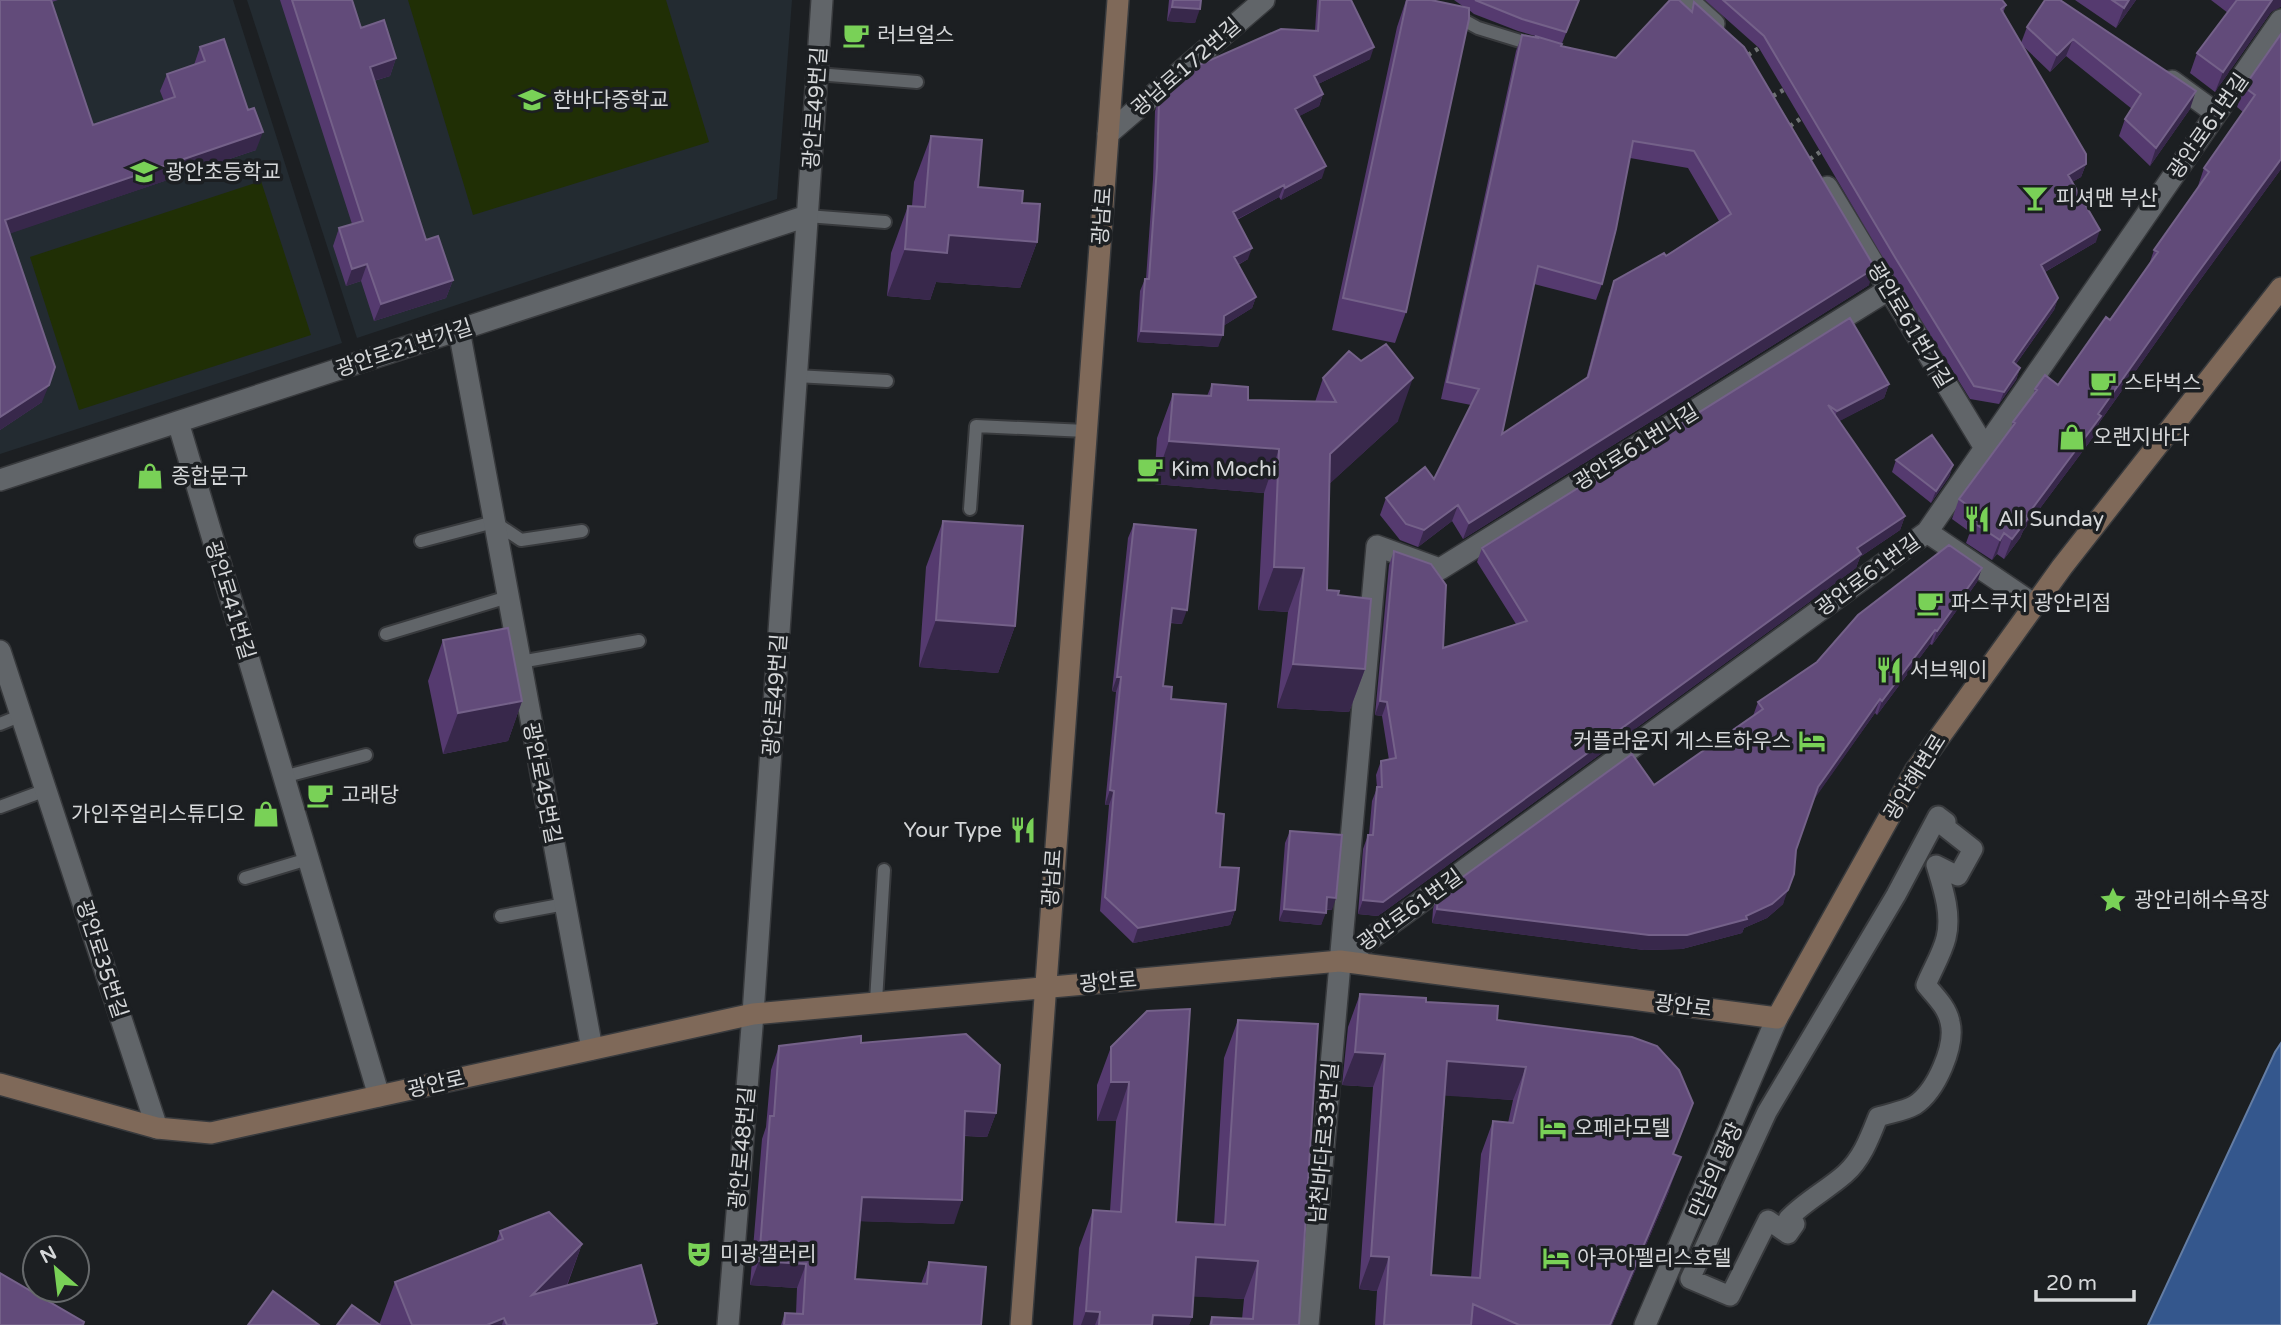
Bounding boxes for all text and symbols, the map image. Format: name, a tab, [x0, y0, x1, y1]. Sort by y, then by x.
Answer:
street label: 광남로172번길	[1127, 13, 1246, 121]
cafe icon: 러브얼스	[841, 20, 871, 50]
place label: 러브얼스	[877, 23, 954, 48]
street label: 광안로49번길	[799, 46, 832, 170]
street label: 광안로61번길	[2163, 69, 2254, 184]
school or university icon: 한바다중학교	[517, 85, 547, 115]
place label: 한바다중학교	[553, 88, 669, 113]
school or university icon: 광안초등학교	[129, 157, 159, 187]
place label: 광안초등학교	[165, 160, 281, 185]
bar icon: 피셔맨 부산	[2020, 183, 2050, 213]
street label: 광남로	[1088, 186, 1117, 246]
place label: 피셔맨 부산	[2056, 186, 2158, 211]
street label: 광안로61번가길	[1862, 258, 1957, 393]
street label: 광안로21번가길	[333, 315, 476, 382]
cafe icon: 스타벅스	[2088, 368, 2118, 398]
place label: 스타벅스	[2124, 371, 2201, 396]
street label: 광안로61번나길	[1569, 399, 1703, 496]
shop icon: 오랜지바다	[2057, 422, 2087, 452]
place label: 오랜지바다	[2093, 425, 2190, 450]
cafe icon: Kim Mochi	[1135, 454, 1165, 484]
place label: Kim Mochi	[1171, 457, 1277, 482]
shop icon: 종합문구	[135, 461, 165, 491]
place label: 종합문구	[171, 464, 248, 489]
restaurant icon: All Sunday	[1962, 504, 1992, 534]
place label: All Sunday	[1998, 507, 2104, 532]
street label: 광안로61번길	[1811, 529, 1925, 622]
street label: 광안로41번길	[200, 538, 259, 663]
cafe icon: 파스쿠치 광안리점	[1915, 588, 1945, 618]
place label: 파스쿠치 광안리점	[1951, 591, 2111, 616]
street label: 광안로49번길	[759, 633, 792, 757]
restaurant icon: 서브웨이	[1874, 655, 1904, 685]
place label: 서브웨이	[1910, 658, 1987, 683]
street label: 광안로45번길	[518, 720, 566, 846]
hotel icon: 커플라운지 게스트하우스	[1797, 726, 1827, 756]
place label: 커플라운지 게스트하우스	[1573, 729, 1791, 754]
street label: 광안해변로	[1879, 730, 1952, 825]
cafe icon: 고래당	[305, 780, 335, 810]
place label: 고래당	[341, 783, 399, 808]
shop icon: 가인주얼리스튜디오	[251, 799, 281, 829]
place label: 가인주얼리스튜디오	[71, 802, 245, 827]
restaurant icon: Your Type	[1008, 815, 1038, 845]
place label: Your Type	[903, 818, 1002, 843]
street label: 광남로	[1038, 848, 1067, 908]
street label: 광안로61번길	[1353, 864, 1467, 957]
place icon: 광안리해수욕장	[2098, 885, 2128, 915]
place label: 광안리해수욕장	[2134, 888, 2269, 913]
street label: 광안로35번길	[71, 897, 132, 1021]
street label: 광안로	[1078, 968, 1138, 997]
street label: 광안로	[1653, 991, 1713, 1022]
street label: 남천바다로33번길	[1305, 1061, 1344, 1225]
street label: 광안로	[405, 1066, 467, 1103]
street label: 광안로48번길	[725, 1086, 760, 1210]
hotel icon: 오페라모텔	[1538, 1113, 1568, 1143]
place label: 오페라모텔	[1574, 1116, 1671, 1141]
street label: 만남의 광장	[1684, 1118, 1749, 1222]
north arrow	[21, 1234, 91, 1304]
theatre icon: 미광갤러리	[684, 1239, 714, 1269]
text: N	[37, 1242, 60, 1268]
place label: 미광갤러리	[720, 1242, 817, 1267]
hotel icon: 아쿠아펠리스호텔	[1541, 1243, 1571, 1273]
place label: 아쿠아펠리스호텔	[1577, 1246, 1732, 1271]
scale bar	[2036, 1258, 2134, 1302]
text: 20 m	[2046, 1271, 2097, 1296]

